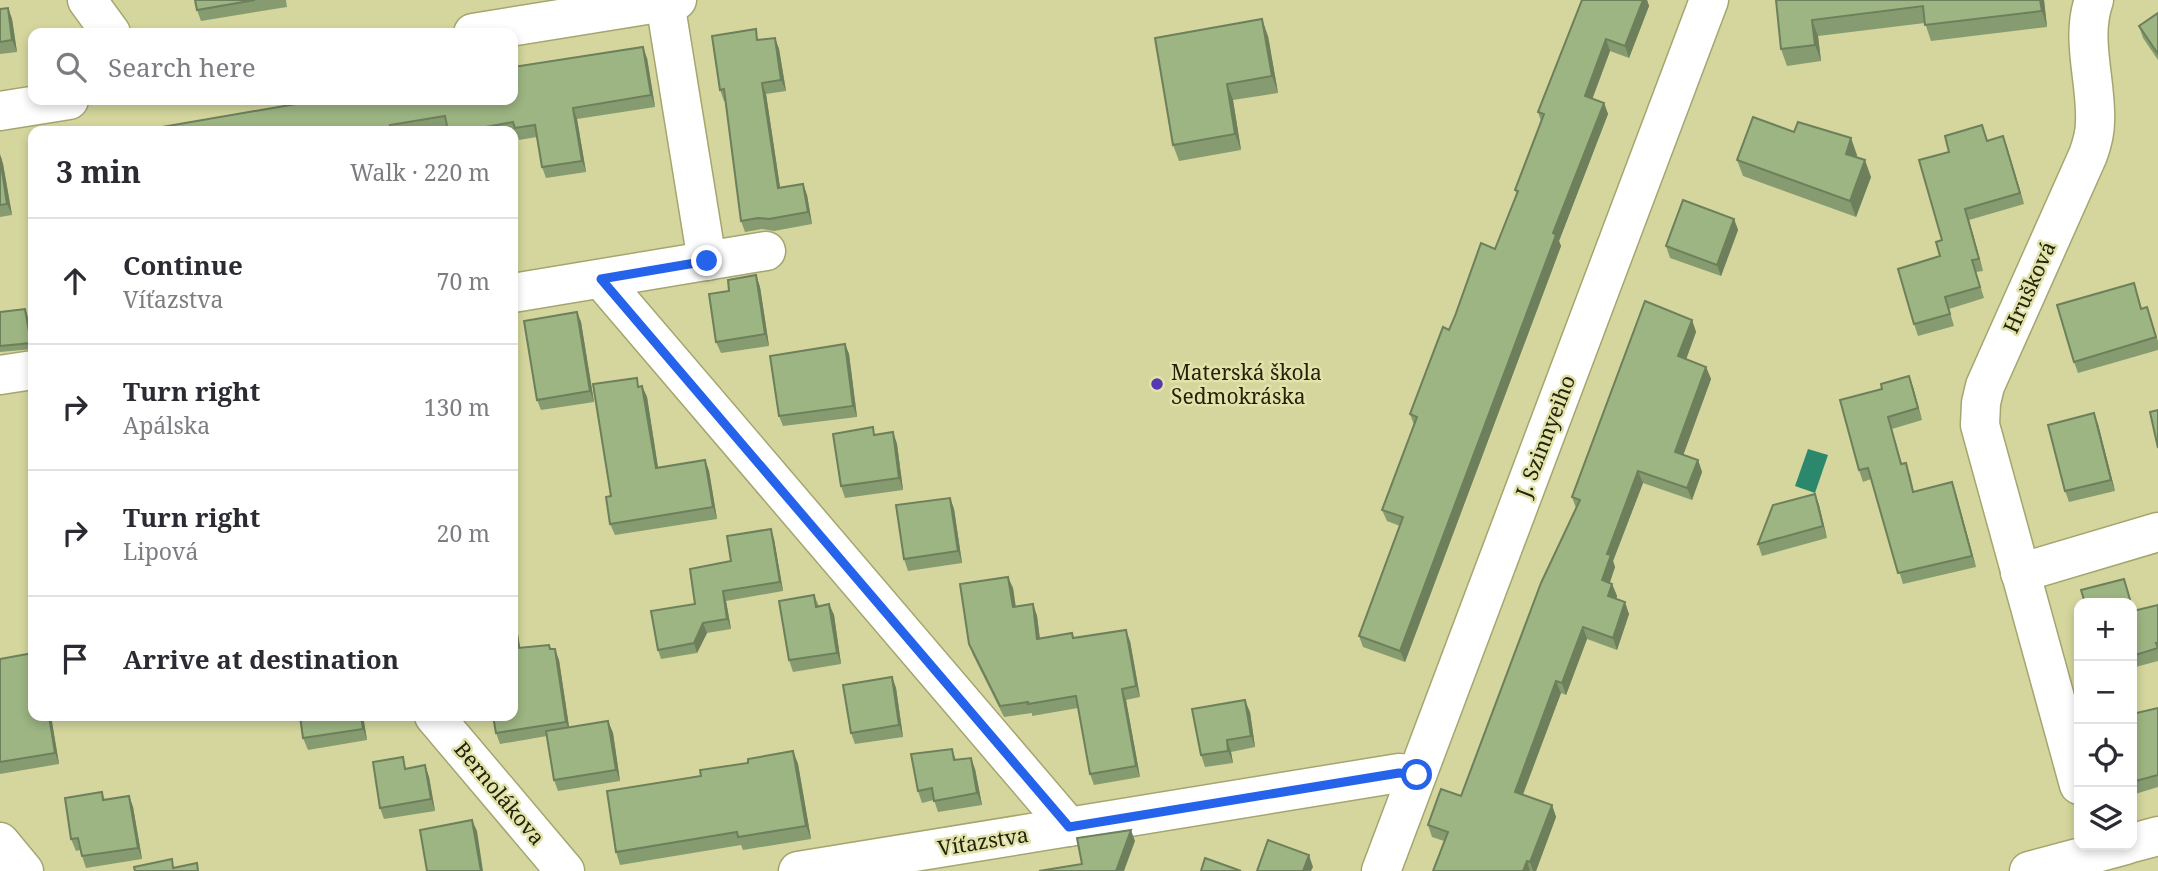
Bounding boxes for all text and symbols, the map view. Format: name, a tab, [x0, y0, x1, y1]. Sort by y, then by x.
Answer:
search box	[28, 28, 518, 105]
icon: search	[52, 48, 90, 86]
text: Search here	[108, 49, 256, 85]
text: 3 min	[56, 151, 141, 192]
text: Walk · 220 m	[350, 156, 490, 188]
street label: Hrušková	[1996, 237, 2062, 337]
route end	[691, 245, 722, 276]
text: Continue	[123, 247, 243, 283]
icon: ahead	[56, 262, 94, 300]
text: 70 m	[437, 265, 490, 297]
text: Víťazstva	[123, 283, 223, 315]
place label: Materská škola Sedmokráska	[1171, 358, 1322, 410]
street label: J. Szinnyeiho	[1508, 371, 1581, 502]
text: Turn right	[123, 373, 260, 409]
marker: Materská škola Sedmokráska	[1149, 376, 1165, 392]
icon: right	[56, 388, 94, 426]
text: 130 m	[424, 391, 490, 423]
text: Apálska	[123, 409, 210, 441]
text: Turn right	[123, 499, 260, 535]
icon: right	[56, 514, 94, 552]
text: 20 m	[437, 517, 490, 549]
text: Lipová	[123, 535, 198, 567]
map controls	[2074, 598, 2137, 850]
button: +	[2074, 598, 2137, 661]
icon: arrive	[56, 640, 94, 678]
text: Arrive at destination	[123, 641, 399, 677]
button: −	[2074, 661, 2137, 724]
button: locate	[2074, 724, 2137, 787]
street label: Bernolákova	[449, 735, 551, 851]
route start	[1401, 759, 1432, 790]
button: layers	[2074, 787, 2137, 850]
street label: Víťazstva	[936, 820, 1030, 862]

